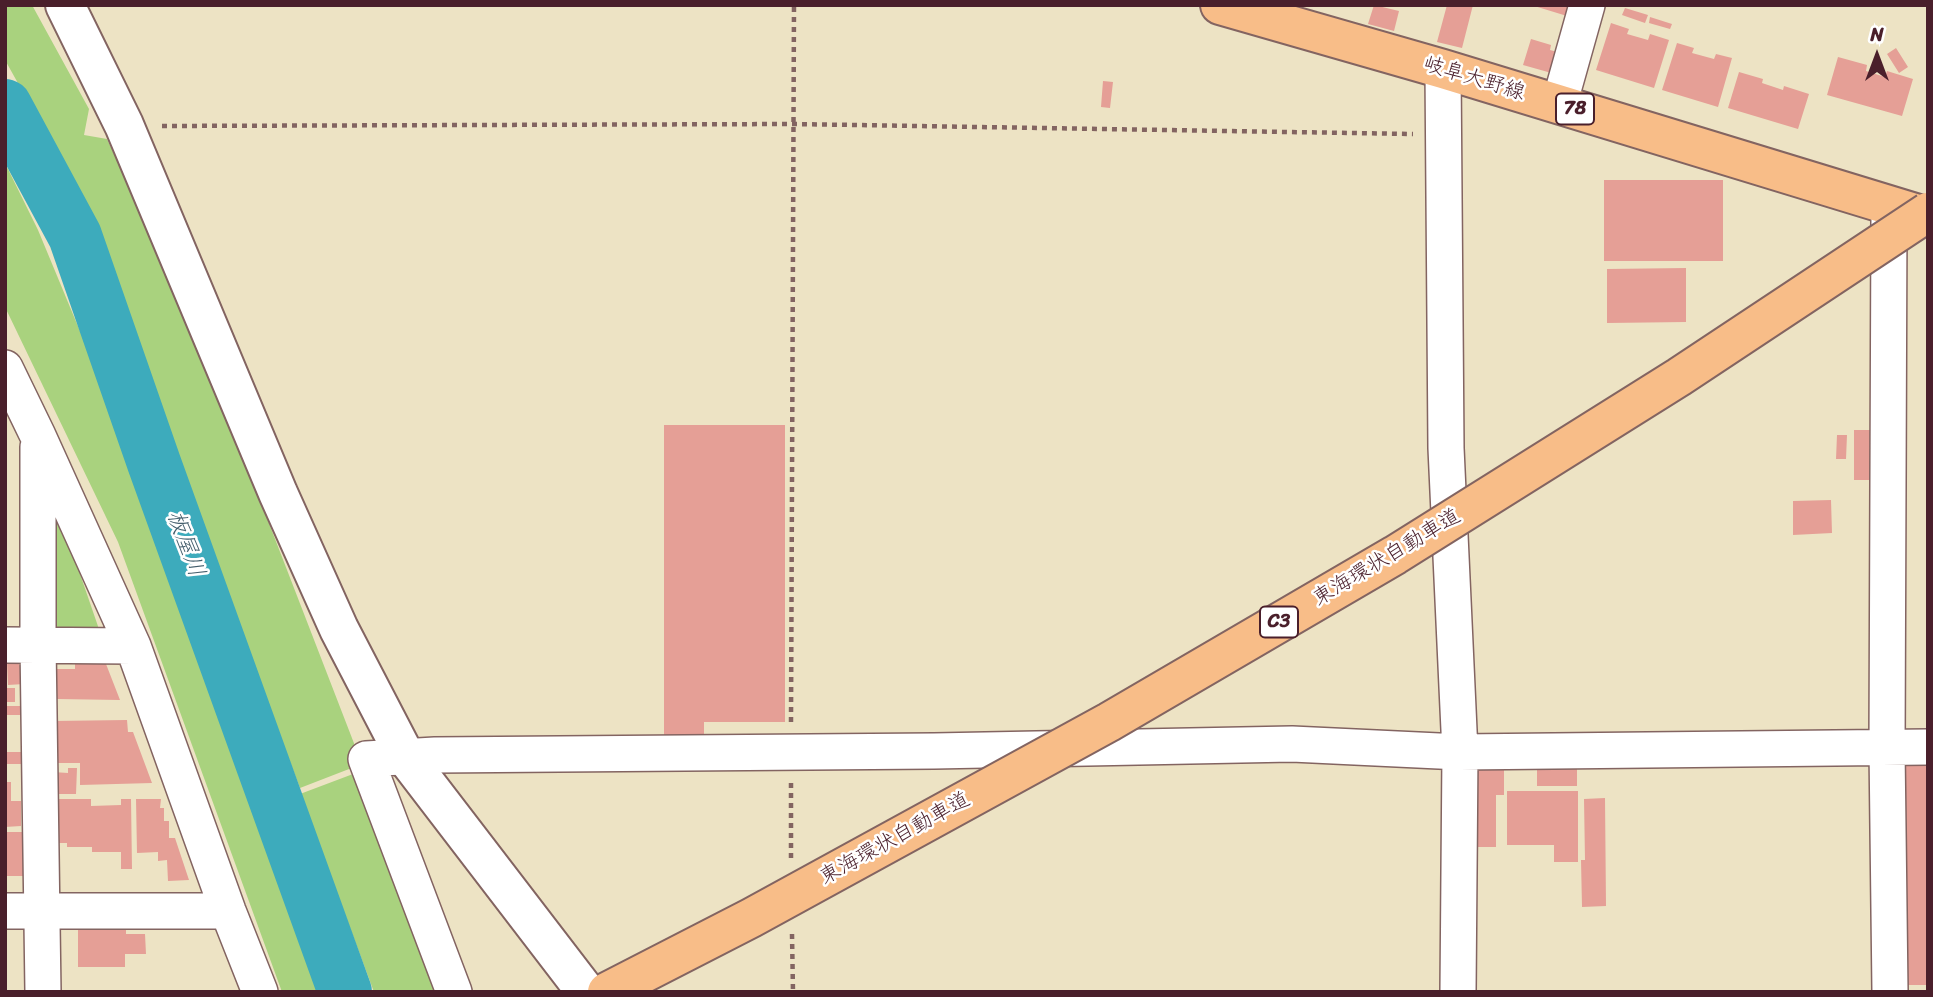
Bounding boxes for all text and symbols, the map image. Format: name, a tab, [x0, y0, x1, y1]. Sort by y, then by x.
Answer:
text: N	[1870, 18, 1884, 51]
north arrow	[1842, 21, 1912, 91]
street label: 岐阜大野線	[1420, 52, 1528, 106]
road number: 78	[1556, 94, 1594, 124]
street label: 東海環状自動車道	[1309, 504, 1465, 612]
water label: 板屋川	[160, 507, 210, 581]
road number: C3	[1260, 607, 1298, 638]
street label: 東海環状自動車道	[815, 787, 975, 891]

